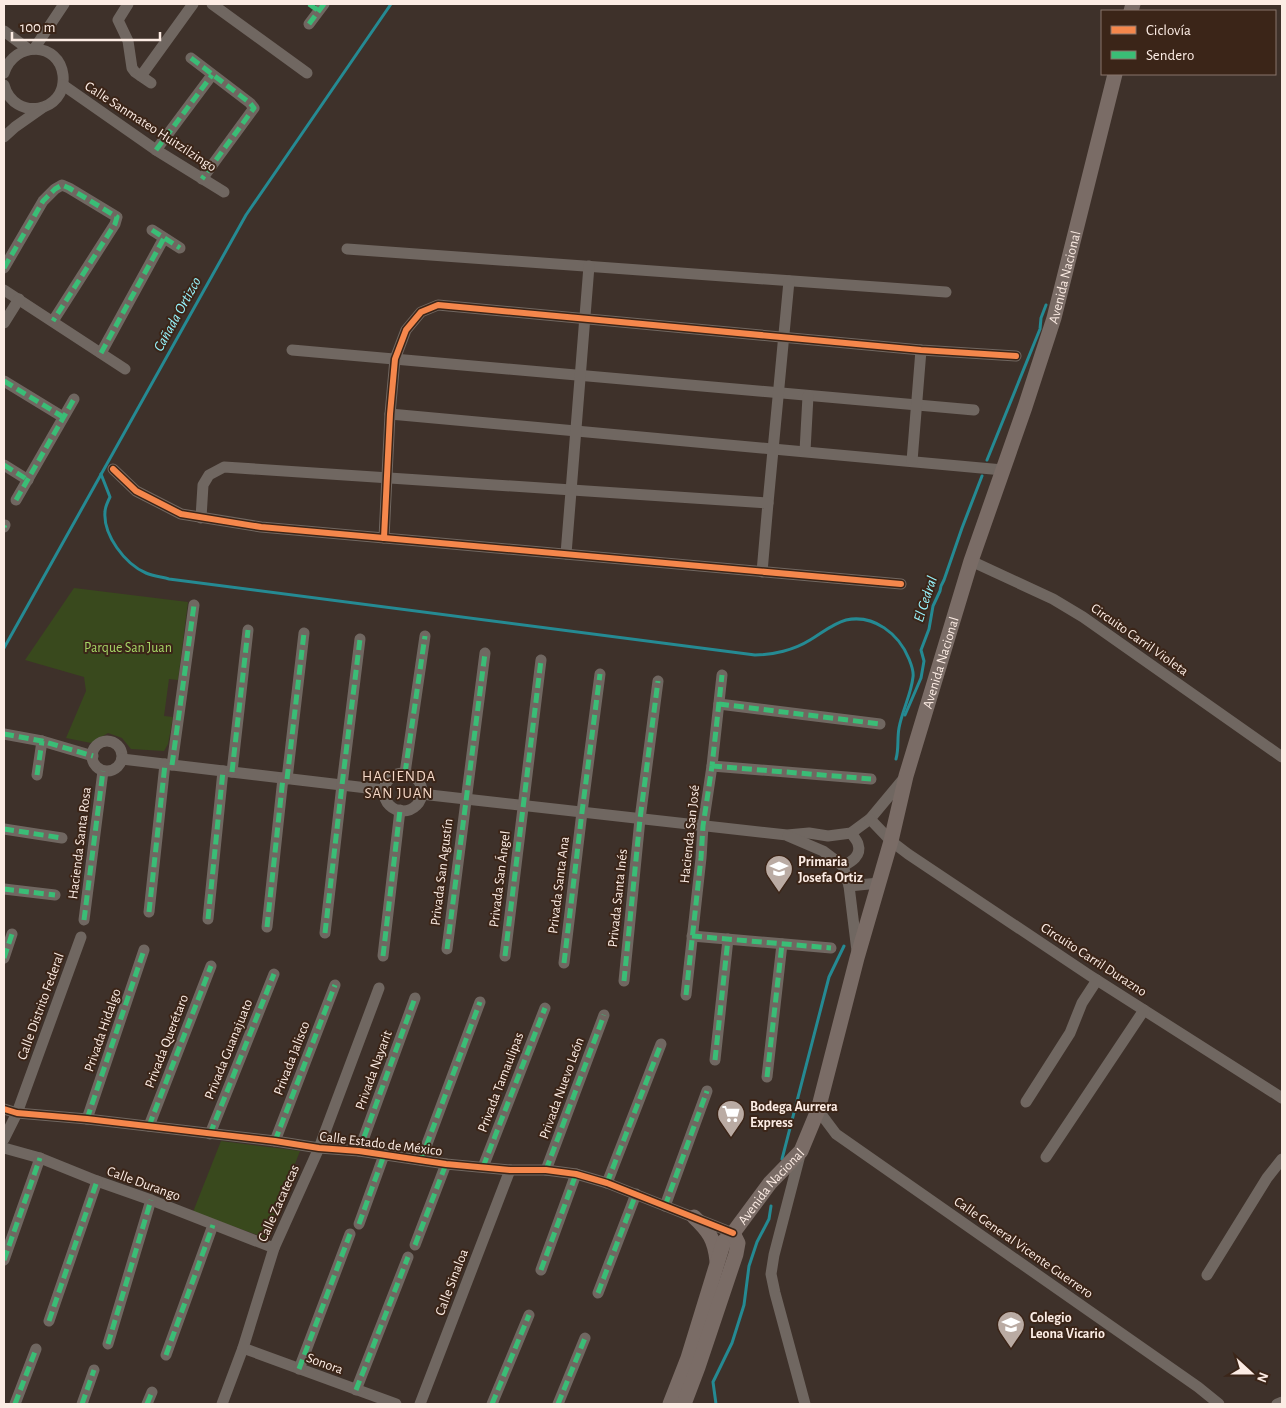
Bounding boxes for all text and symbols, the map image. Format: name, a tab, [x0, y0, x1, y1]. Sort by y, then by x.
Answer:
scale bar	[12, 10, 160, 42]
legend	[1101, 10, 1276, 75]
text: 100 m	[20, 20, 55, 35]
text: Ciclovía	[1146, 23, 1191, 38]
text: Sendero	[1146, 48, 1194, 63]
street label: Calle Sanmateo Huitzilzingo	[82, 79, 219, 175]
street label: Avenida Nacional	[1047, 230, 1084, 326]
water label: Cañada Ortizco	[151, 275, 204, 354]
water label: El Cedral	[911, 574, 940, 624]
street label: Circuito Carril Violeta	[1088, 601, 1191, 679]
street label: Avenida Nacional	[921, 615, 962, 710]
park label: Parque San Juan	[84, 641, 172, 655]
district label: HACIENDA SAN JUAN	[362, 769, 436, 801]
street label: Hacienda San José	[678, 784, 702, 884]
street label: Hacienda Santa Rosa	[66, 786, 94, 900]
street label: Privada San Agustín	[428, 818, 456, 926]
street label: Privada San Ángel	[484, 830, 513, 928]
street label: Privada Santa Ana	[546, 835, 572, 935]
street label: Privada Santa Inés	[606, 848, 630, 948]
school or university icon: Primaria Josefa Ortiz	[764, 854, 794, 893]
place label: Primaria Josefa Ortiz	[798, 855, 863, 885]
street label: Circuito Carril Durazno	[1038, 920, 1149, 999]
street label: Calle Distrito Federal	[15, 951, 67, 1062]
street label: Privada Hidalgo	[82, 987, 124, 1074]
street label: Privada Querétaro	[143, 993, 191, 1090]
street label: Privada Guanajuato	[202, 997, 255, 1102]
street label: Privada Jalisco	[271, 1019, 312, 1097]
street label: Privada Nayarit	[353, 1028, 395, 1112]
street label: Privada Tamaulipas	[475, 1030, 526, 1134]
street label: Privada Nuevo León	[537, 1036, 587, 1141]
supermarket icon: Bodega Aurrera Express	[716, 1099, 746, 1138]
place label: Bodega Aurrera Express	[750, 1100, 838, 1130]
street label: Calle Estado de México	[319, 1130, 443, 1158]
street label: Avenida Nacional	[736, 1146, 807, 1228]
street label: Calle Zacatecas	[256, 1163, 302, 1244]
street label: Calle Durango	[105, 1164, 182, 1204]
street label: Calle General Vicente Guerrero	[951, 1194, 1096, 1301]
street label: Calle Sinaloa	[433, 1247, 471, 1318]
school or university icon: Colegio Leona Vicario	[996, 1310, 1026, 1349]
place label: Colegio Leona Vicario	[1030, 1311, 1105, 1341]
north arrow	[1226, 1348, 1276, 1398]
street label: Sonora	[304, 1351, 345, 1377]
text: N	[1254, 1370, 1270, 1384]

